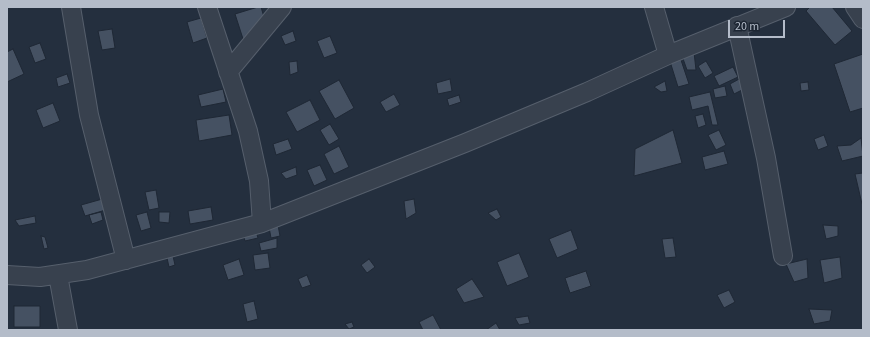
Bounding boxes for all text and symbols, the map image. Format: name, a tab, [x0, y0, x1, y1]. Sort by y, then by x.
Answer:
scale bar	[730, 12, 787, 38]
text: 20 m	[735, 18, 759, 35]

